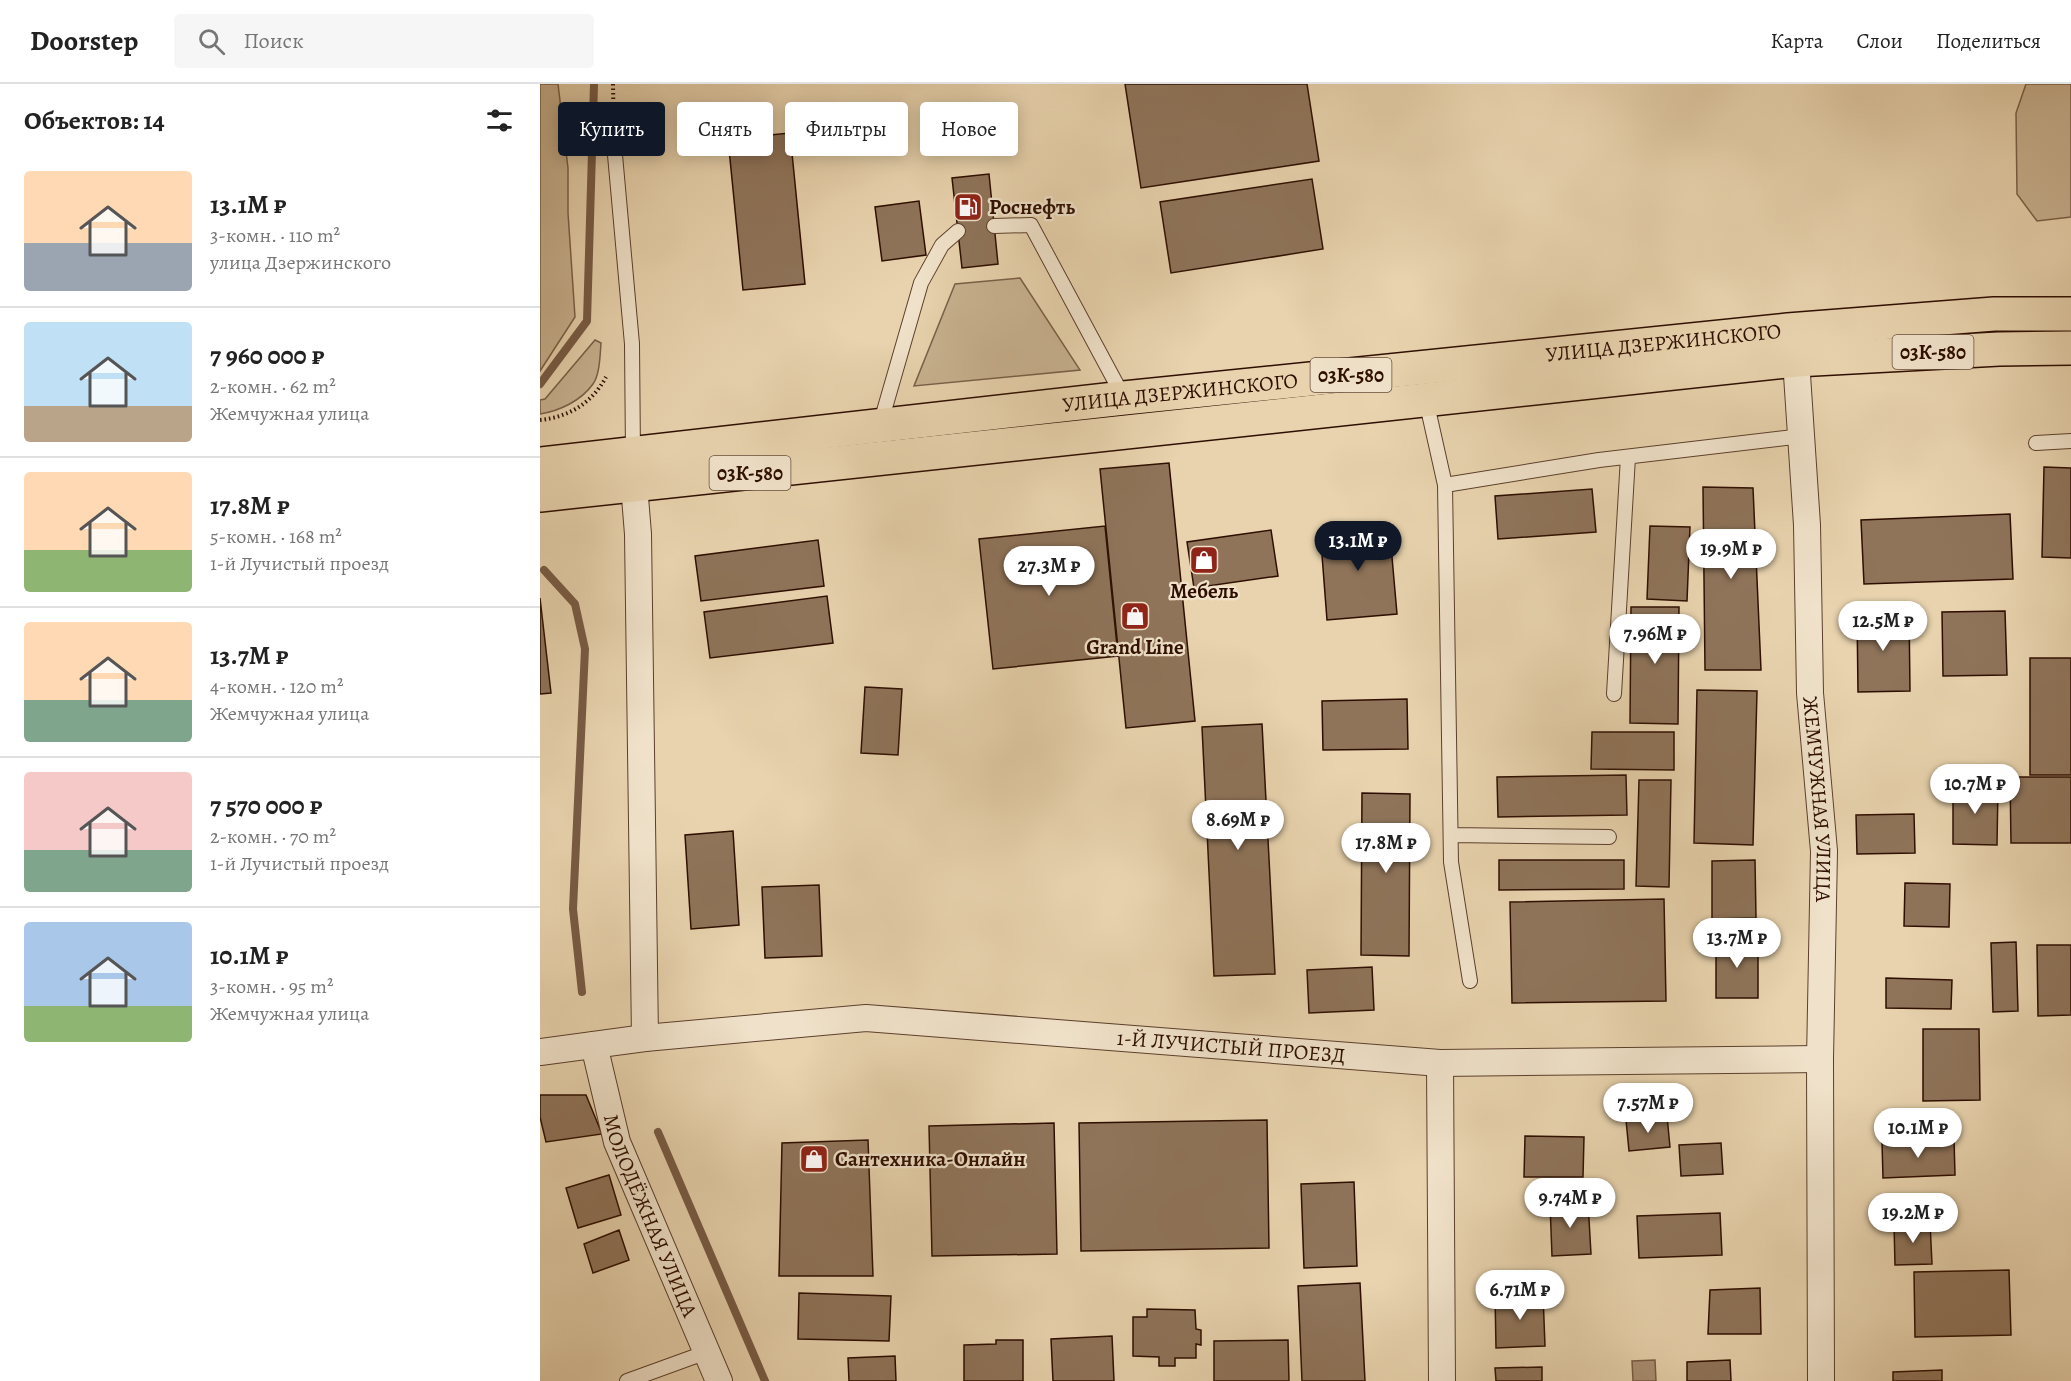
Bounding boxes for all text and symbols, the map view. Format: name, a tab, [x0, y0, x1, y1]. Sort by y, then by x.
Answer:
search box	[174, 14, 594, 68]
text: Doorstep	[30, 22, 138, 60]
icon: search	[195, 25, 228, 58]
text: Поиск	[243, 26, 304, 56]
text: Карта	[1770, 27, 1823, 55]
text: Слои	[1856, 27, 1903, 55]
text: Поделиться	[1936, 27, 2041, 55]
chip: Купить	[558, 102, 665, 156]
chip: Снять	[677, 102, 773, 156]
chip: Фильтры	[785, 102, 908, 156]
chip: Новое	[920, 102, 1018, 156]
text: Объектов: 14	[24, 103, 165, 138]
icon: filters	[483, 104, 516, 137]
text: 13.1M ₽	[210, 187, 287, 222]
fuel station icon: Роснефть	[952, 191, 984, 223]
place label: Роснефть	[989, 193, 1075, 221]
icon: home	[72, 195, 144, 267]
text: 3-комн. · 110 m²	[210, 222, 340, 249]
text: улица Дзержинского	[210, 249, 391, 276]
street label: УЛИЦА ДЗЕРЖИНСКОГО	[1544, 317, 1783, 369]
road number: 03К-580	[1892, 335, 1974, 369]
text: 7 960 000 ₽	[210, 338, 324, 373]
icon: home	[72, 346, 144, 418]
road number: 03К-580	[1310, 358, 1392, 392]
street label: УЛИЦА ДЗЕРЖИНСКОГО	[1061, 366, 1299, 419]
text: 2-комн. · 62 m²	[210, 373, 336, 400]
text: Жемчужная улица	[210, 400, 369, 427]
road number: 03К-580	[710, 456, 790, 490]
text: 17.8M ₽	[210, 488, 290, 523]
icon: home	[72, 496, 144, 568]
pin: 13.1M ₽	[1303, 521, 1413, 572]
text: 5-комн. · 168 m²	[210, 523, 342, 550]
text: 13.1M ₽	[1329, 527, 1387, 554]
pin: 19.9M ₽	[1676, 529, 1786, 580]
text: 19.9M ₽	[1700, 535, 1762, 562]
shop icon: Мебель	[1188, 544, 1220, 576]
pin: 27.3M ₽	[994, 546, 1104, 597]
text: 1-й Лучистый проезд	[210, 550, 389, 577]
text: 27.3M ₽	[1018, 552, 1080, 579]
place label: Мебель	[1170, 577, 1238, 605]
shop icon: Grand Line	[1119, 600, 1151, 632]
pin: 12.5M ₽	[1828, 601, 1938, 652]
text: 12.5M ₽	[1852, 607, 1914, 634]
pin: 7.96M ₽	[1600, 614, 1710, 665]
text: 7.96M ₽	[1623, 620, 1687, 647]
place label: Grand Line	[1086, 633, 1184, 661]
text: 13.7M ₽	[210, 638, 288, 673]
icon: home	[72, 646, 144, 718]
text: 4-комн. · 120 m²	[210, 673, 344, 700]
street label: ЖЕМЧУЖНАЯ УЛИЦА	[1796, 695, 1838, 903]
text: Жемчужная улица	[210, 700, 369, 727]
pin: 10.7M ₽	[1920, 764, 2030, 815]
text: 10.7M ₽	[1944, 770, 2006, 797]
text: 7 570 000 ₽	[210, 788, 322, 823]
icon: home	[72, 796, 144, 868]
pin: 8.69M ₽	[1183, 800, 1293, 851]
text: 8.69M ₽	[1206, 806, 1270, 833]
text: 2-комн. · 70 m²	[210, 823, 336, 850]
pin: 17.8M ₽	[1331, 823, 1441, 874]
text: 17.8M ₽	[1355, 829, 1417, 856]
text: 1-й Лучистый проезд	[210, 850, 389, 877]
pin: 13.7M ₽	[1682, 918, 1792, 969]
text: 13.7M ₽	[1707, 924, 1767, 951]
text: 10.1M ₽	[210, 938, 288, 973]
icon: home	[72, 946, 144, 1018]
text: 3-комн. · 95 m²	[210, 973, 334, 1000]
text: Жемчужная улица	[210, 1000, 369, 1027]
street label: 1-Й ЛУЧИСТЫЙ ПРОЕЗД	[1116, 1024, 1346, 1070]
pin: 7.57M ₽	[1593, 1083, 1703, 1134]
text: 7.57M ₽	[1617, 1089, 1679, 1116]
pin: 10.1M ₽	[1863, 1108, 1973, 1159]
street label: МОЛОДЁЖНАЯ УЛИЦА	[597, 1111, 704, 1322]
text: 10.1M ₽	[1888, 1114, 1948, 1141]
shop icon: Сантехника-Онлайн	[798, 1143, 830, 1175]
place label: Сантехника-Онлайн	[835, 1145, 1026, 1173]
pin: 9.74M ₽	[1515, 1178, 1625, 1229]
text: 9.74M ₽	[1538, 1184, 1602, 1211]
pin: 19.2M ₽	[1858, 1193, 1968, 1244]
text: 19.2M ₽	[1882, 1199, 1944, 1226]
pin: 6.71M ₽	[1465, 1270, 1575, 1321]
text: 6.71M ₽	[1490, 1276, 1551, 1303]

